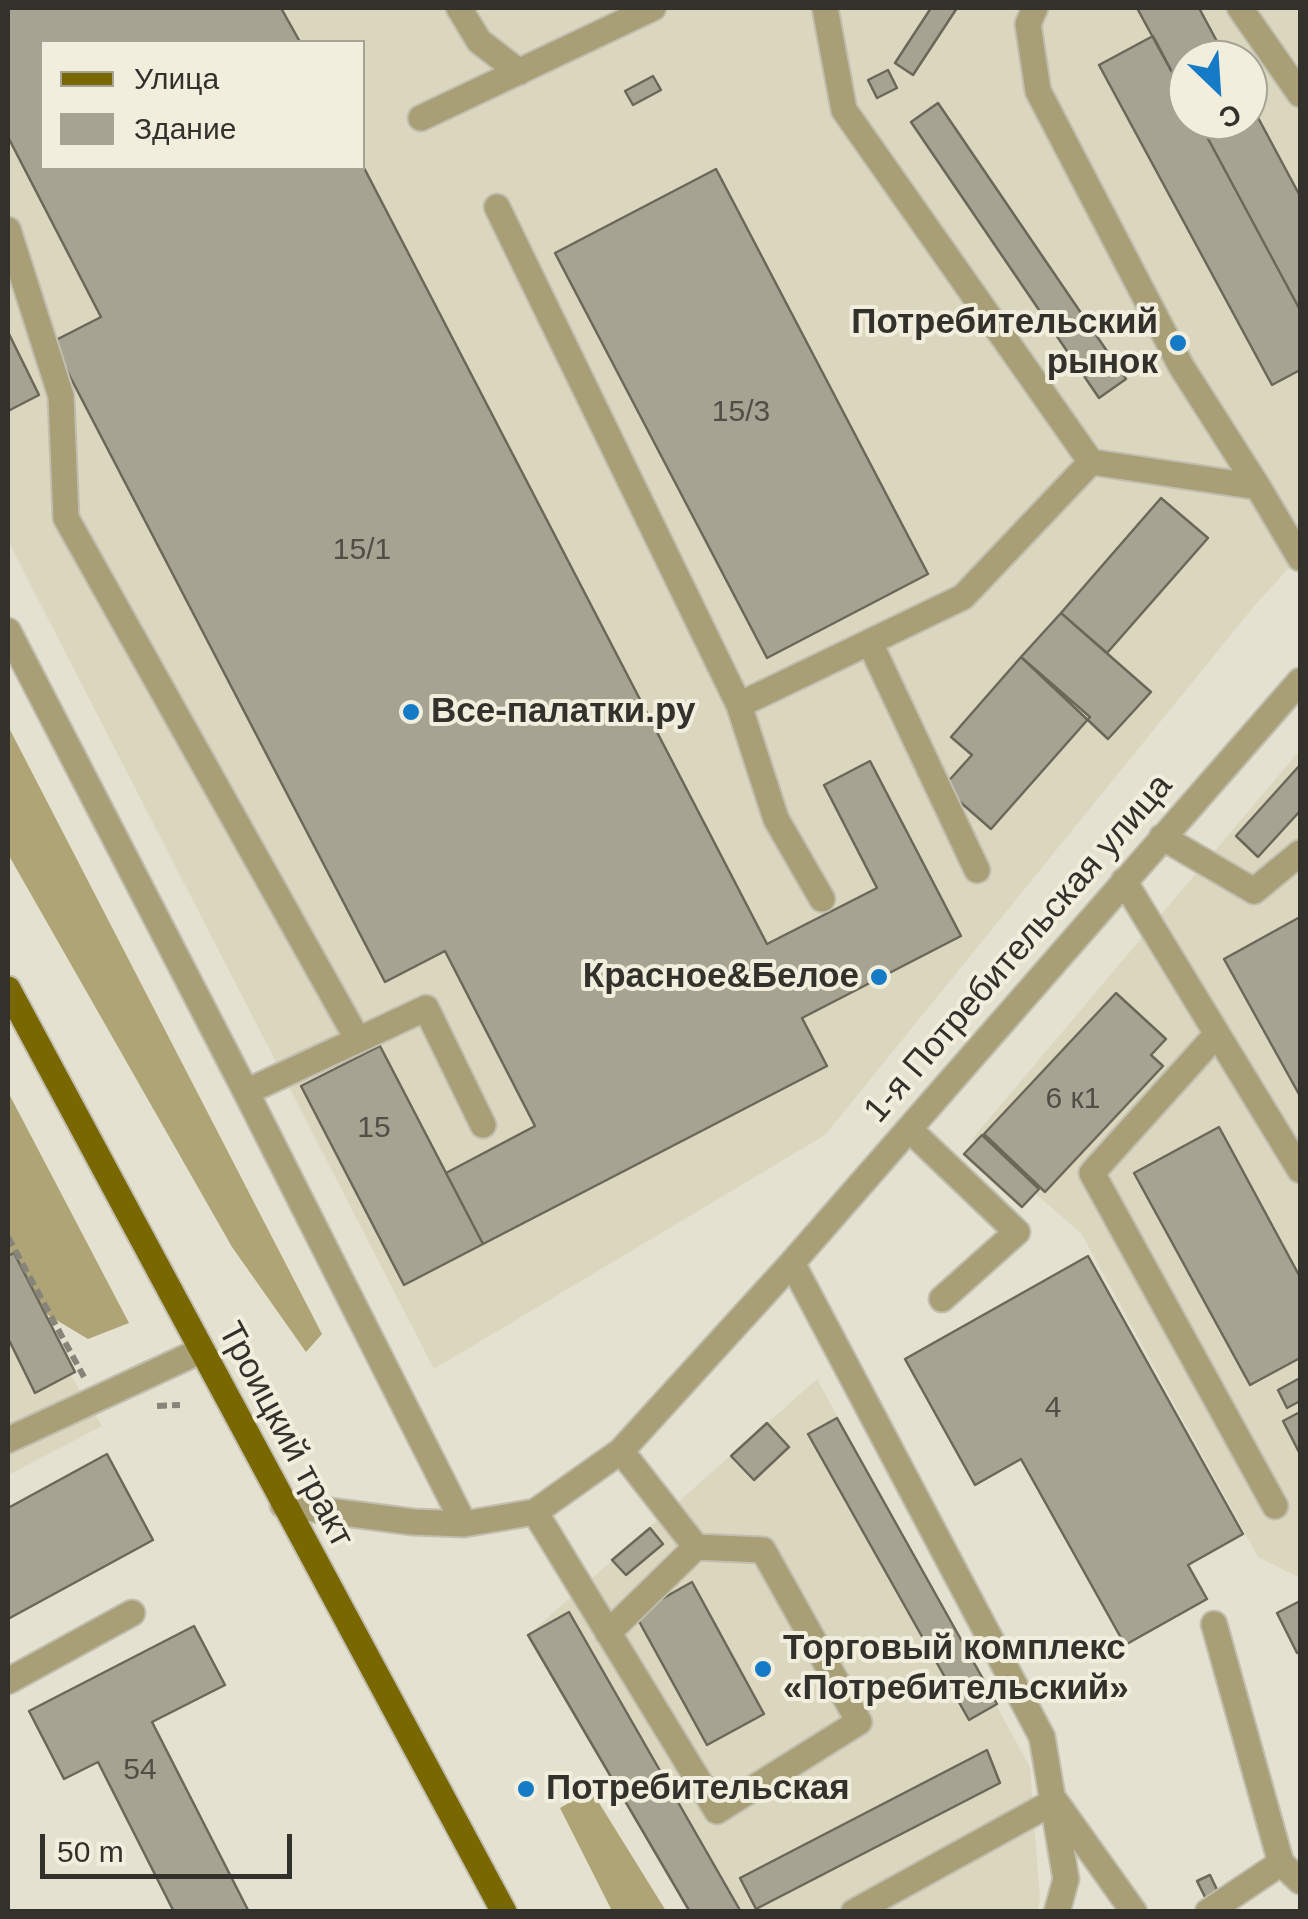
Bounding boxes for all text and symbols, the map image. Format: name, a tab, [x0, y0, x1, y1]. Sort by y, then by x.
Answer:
legend	[40, 40, 365, 170]
north arrow	[1168, 40, 1268, 140]
text: Улица	[134, 62, 219, 95]
text: С	[1214, 98, 1246, 134]
text: Здание	[134, 112, 236, 145]
place label: Потребительский рынок	[851, 302, 1158, 384]
marker: Потребительский рынок	[1167, 332, 1189, 354]
house number: 15/3	[712, 395, 770, 431]
house number: 15/1	[333, 533, 391, 569]
place label: Все-палатки.ру	[431, 691, 695, 733]
marker: Все-палатки.ру	[400, 701, 422, 723]
street label: 1-я Потребительская улица	[856, 766, 1182, 1132]
place label: Красное&Белое	[583, 956, 859, 998]
marker: Красное&Белое	[868, 966, 890, 988]
house number: 6 к1	[1046, 1082, 1100, 1118]
house number: 15	[357, 1111, 391, 1147]
street label: Троицкий тракт	[208, 1315, 362, 1555]
house number: 4	[1045, 1391, 1061, 1427]
place label: Торговый комплекс «Потребительский»	[783, 1628, 1129, 1710]
marker: Торговый комплекс «Потребительский»	[752, 1658, 774, 1680]
house number: 54	[123, 1753, 157, 1789]
place label: Потребительская	[546, 1768, 850, 1810]
marker: Потребительская	[515, 1778, 537, 1800]
scale bar	[45, 1814, 298, 1876]
text: 50 m	[57, 1835, 124, 1868]

